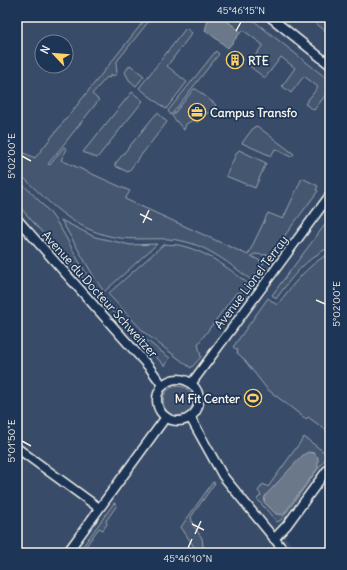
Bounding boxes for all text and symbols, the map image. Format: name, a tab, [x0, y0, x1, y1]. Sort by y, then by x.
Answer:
text: 45°46'15"N	[217, 4, 265, 17]
north arrow	[34, 34, 74, 74]
text: N	[37, 43, 53, 56]
building icon: RTE	[225, 50, 245, 70]
place label: RTE	[248, 53, 269, 68]
office icon: Campus Transfo	[187, 102, 207, 122]
place label: Campus Transfo	[210, 105, 298, 121]
text: 5°02'00"E	[5, 133, 18, 179]
street label: Avenue du Docteur Schweitzer	[39, 227, 161, 361]
street label: Avenue Lionel Terray	[211, 232, 291, 332]
text: 5°02'00"E	[330, 281, 343, 327]
sports icon: M Fit Center	[243, 388, 263, 408]
place label: M Fit Center	[175, 391, 240, 406]
text: 5°01'50"E	[5, 419, 18, 463]
text: 45°46'10"N	[164, 552, 212, 565]

